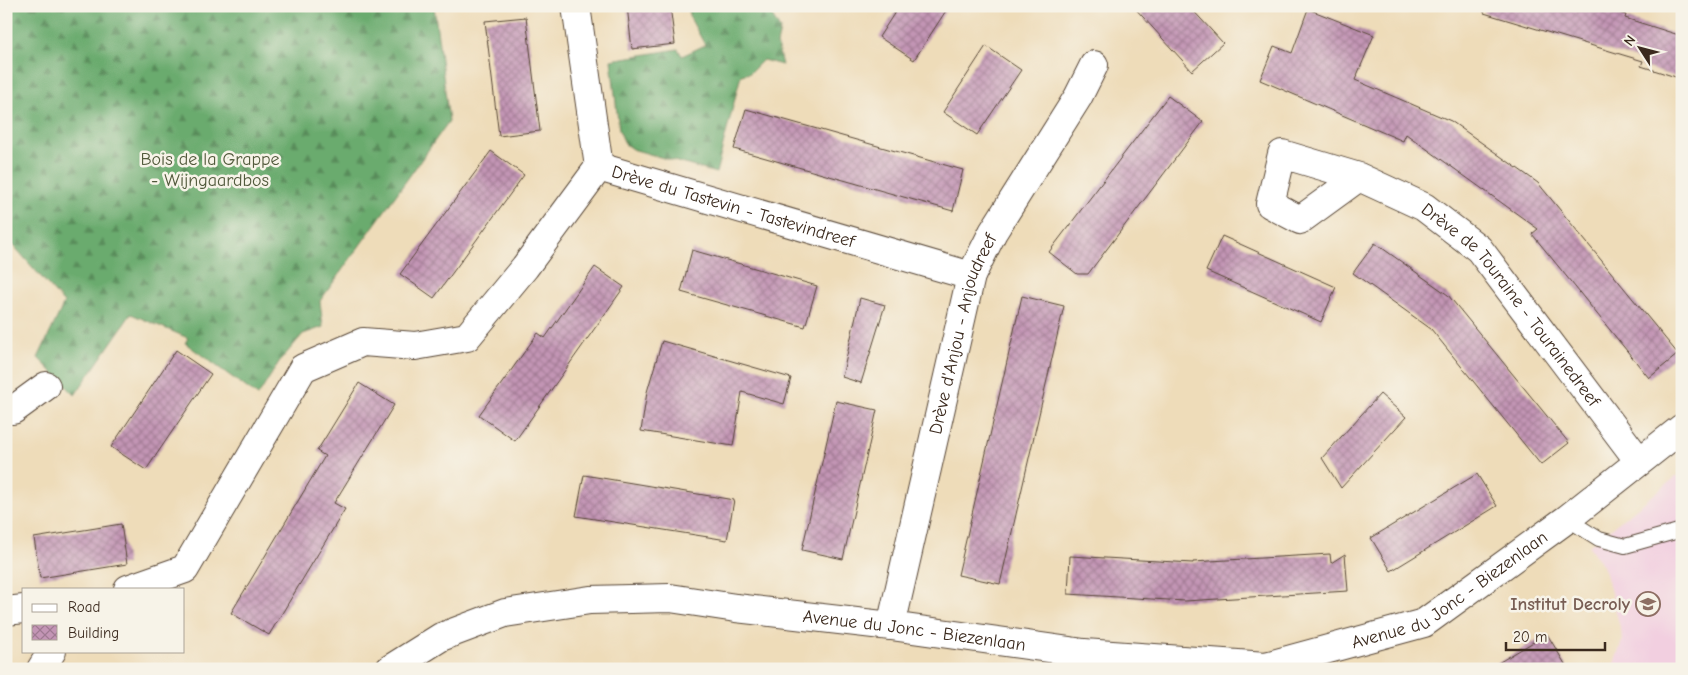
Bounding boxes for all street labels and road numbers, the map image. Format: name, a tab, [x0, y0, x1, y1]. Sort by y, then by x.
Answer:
street label: Drève du Tastevin - Tastevindreef	[609, 161, 858, 253]
street label: Drève de Touraine - Tourainedreef	[1417, 199, 1605, 412]
street label: Drève d'Anjou - Anjoudreef	[925, 230, 1002, 436]
street label: Avenue du Jonc - Biezenlaan	[1349, 527, 1552, 653]
street label: Avenue du Jonc - Biezenlaan	[802, 606, 1027, 656]

